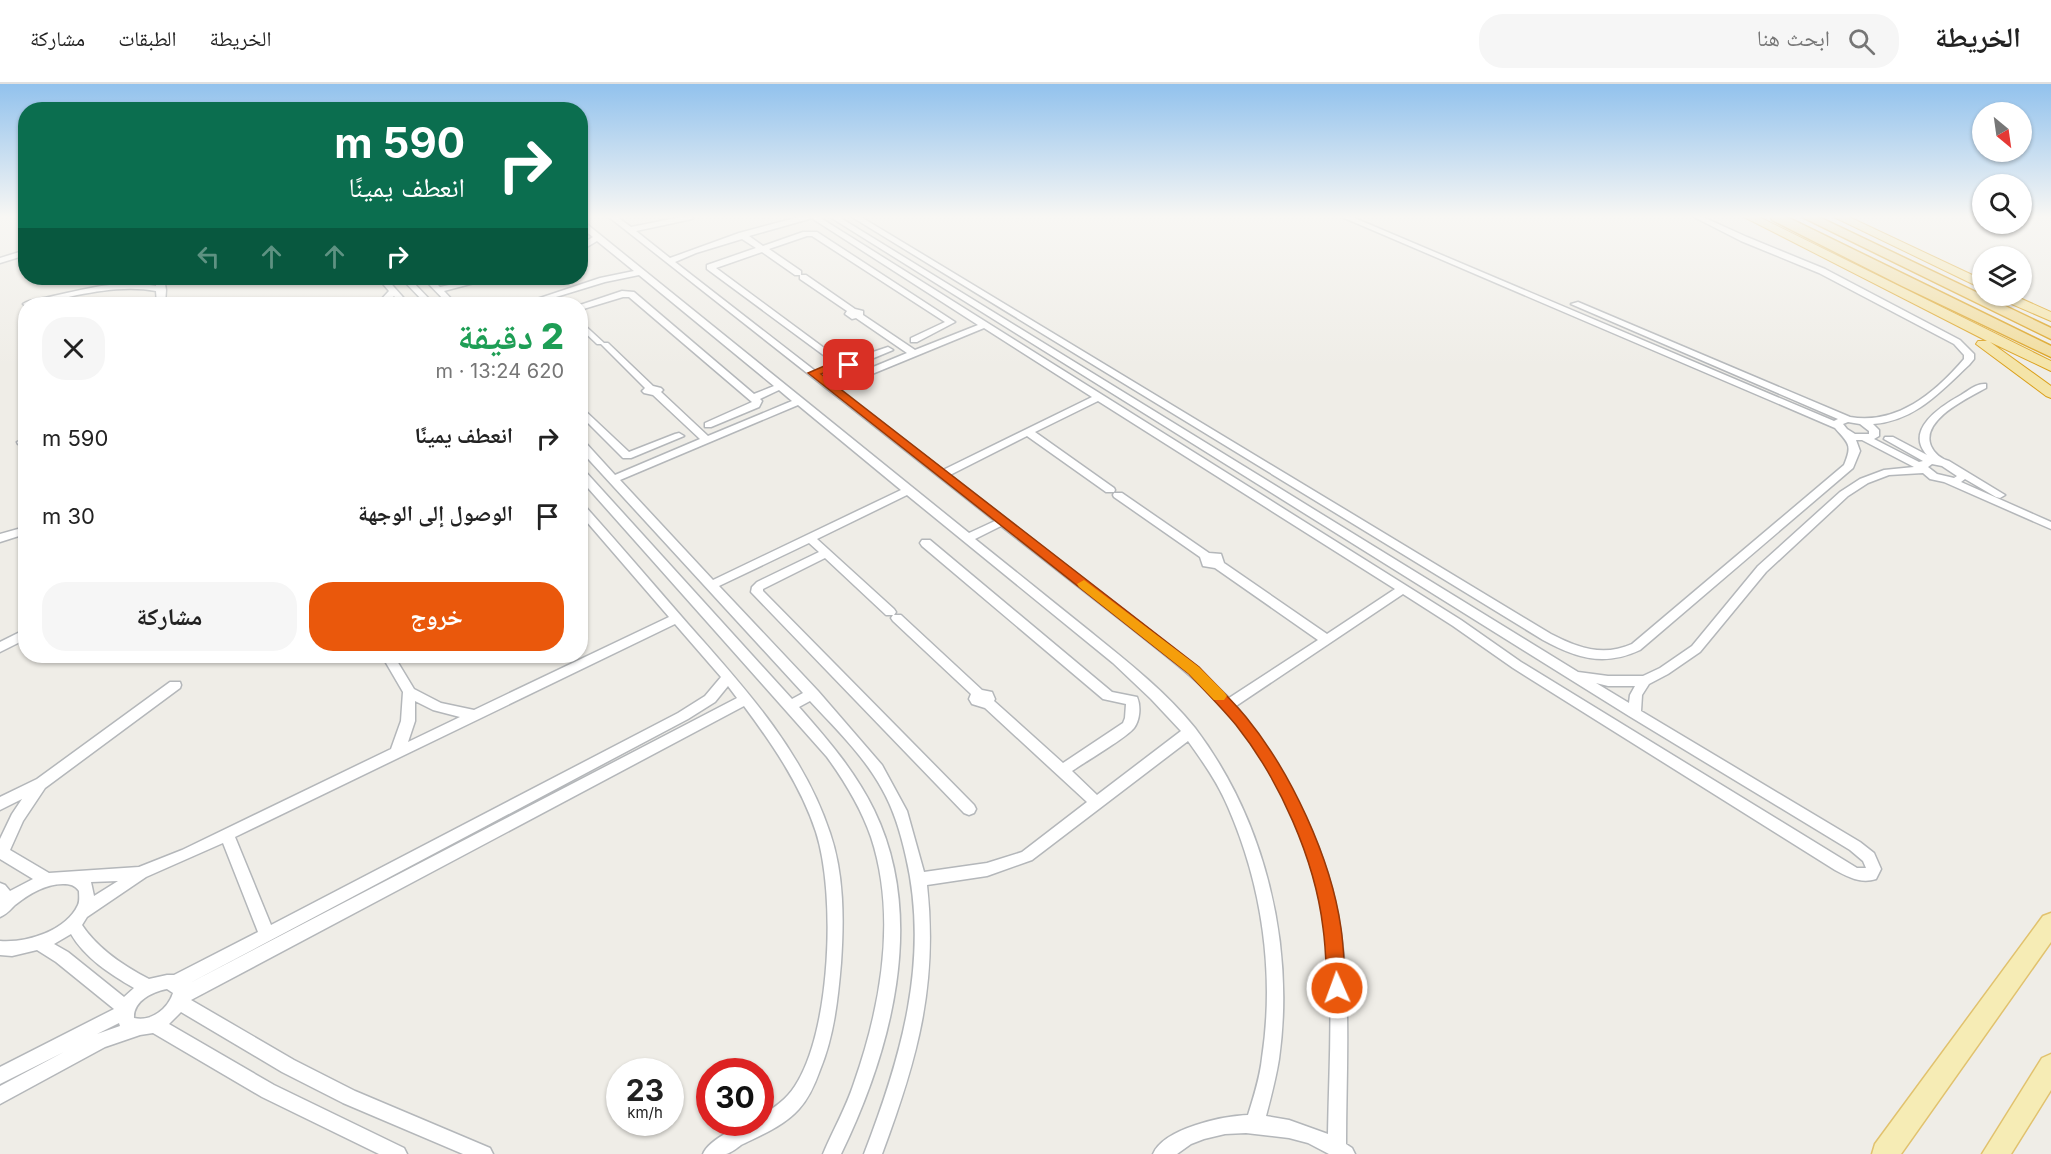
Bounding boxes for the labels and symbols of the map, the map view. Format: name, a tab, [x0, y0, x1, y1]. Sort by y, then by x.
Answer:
north arrow	[1972, 102, 2032, 162]
pin	[823, 339, 874, 390]
position arrow	[1305, 956, 1369, 1020]
speed limit sign: 30	[696, 1058, 774, 1136]

